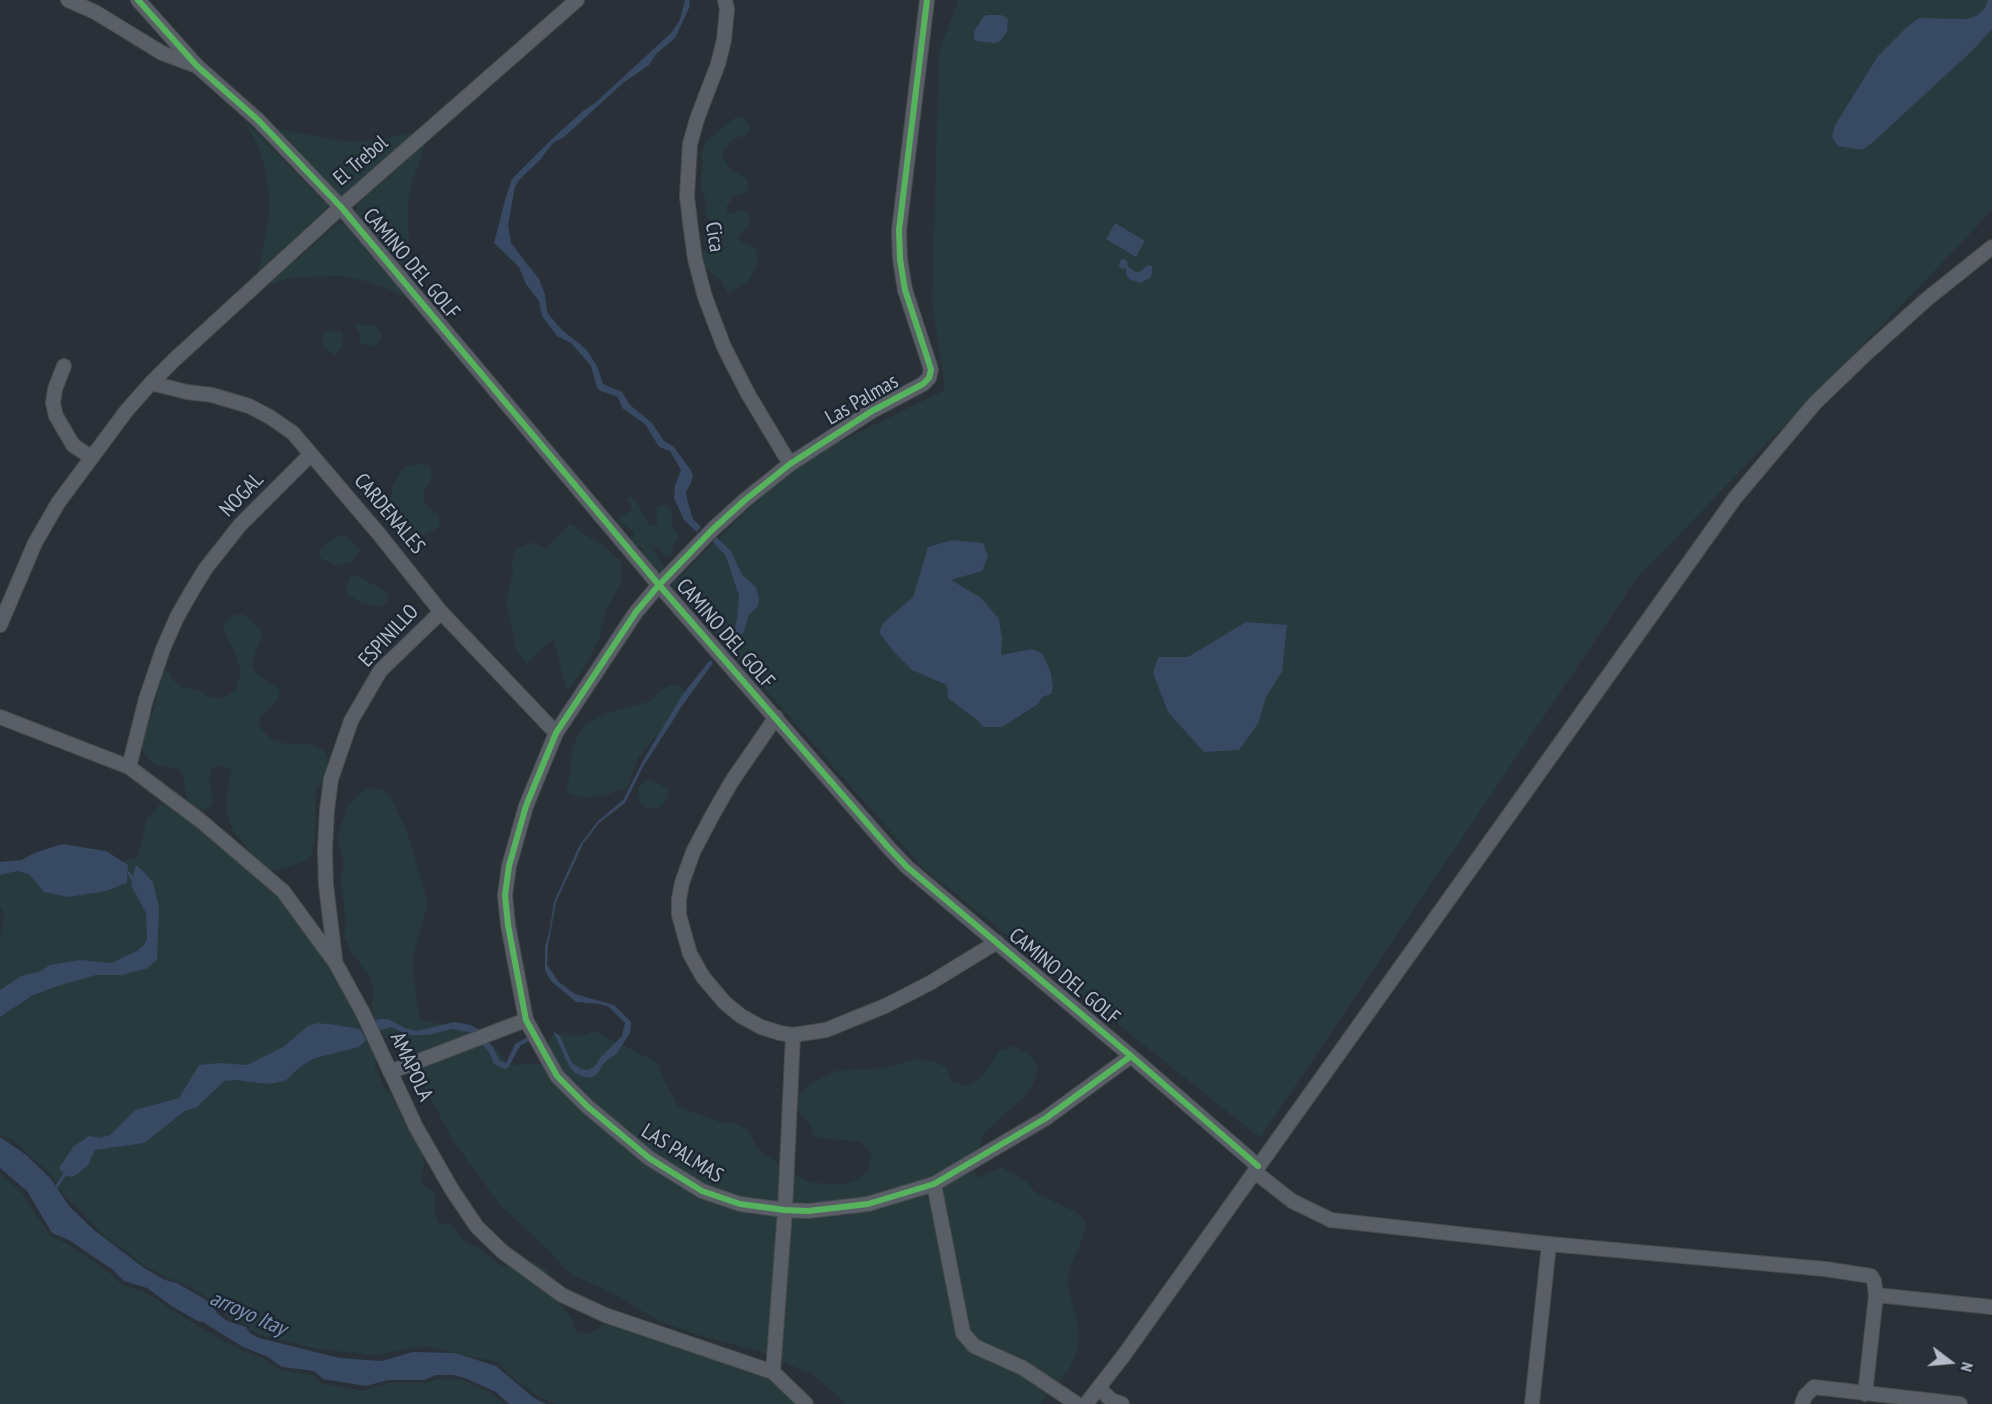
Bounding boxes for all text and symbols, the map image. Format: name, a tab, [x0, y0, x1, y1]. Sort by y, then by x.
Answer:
street label: El Trebol	[329, 131, 393, 191]
street label: CAMINO DEL GOLF	[357, 203, 465, 325]
street label: Cica	[699, 220, 729, 254]
street label: Las Palmas	[821, 369, 903, 431]
street label: NOGAL	[215, 468, 269, 522]
street label: CARDENALES	[348, 469, 430, 559]
street label: CAMINO DEL GOLF	[671, 574, 779, 694]
street label: ESPINILLO	[354, 600, 424, 672]
street label: CAMINO DEL GOLF	[1003, 923, 1125, 1031]
street label: AMAPOLA	[384, 1029, 438, 1105]
street label: LAS PALMAS	[637, 1119, 727, 1189]
water label: arroyo Itay	[206, 1286, 290, 1342]
north arrow	[1920, 1332, 1980, 1392]
text: N	[1957, 1360, 1978, 1374]

